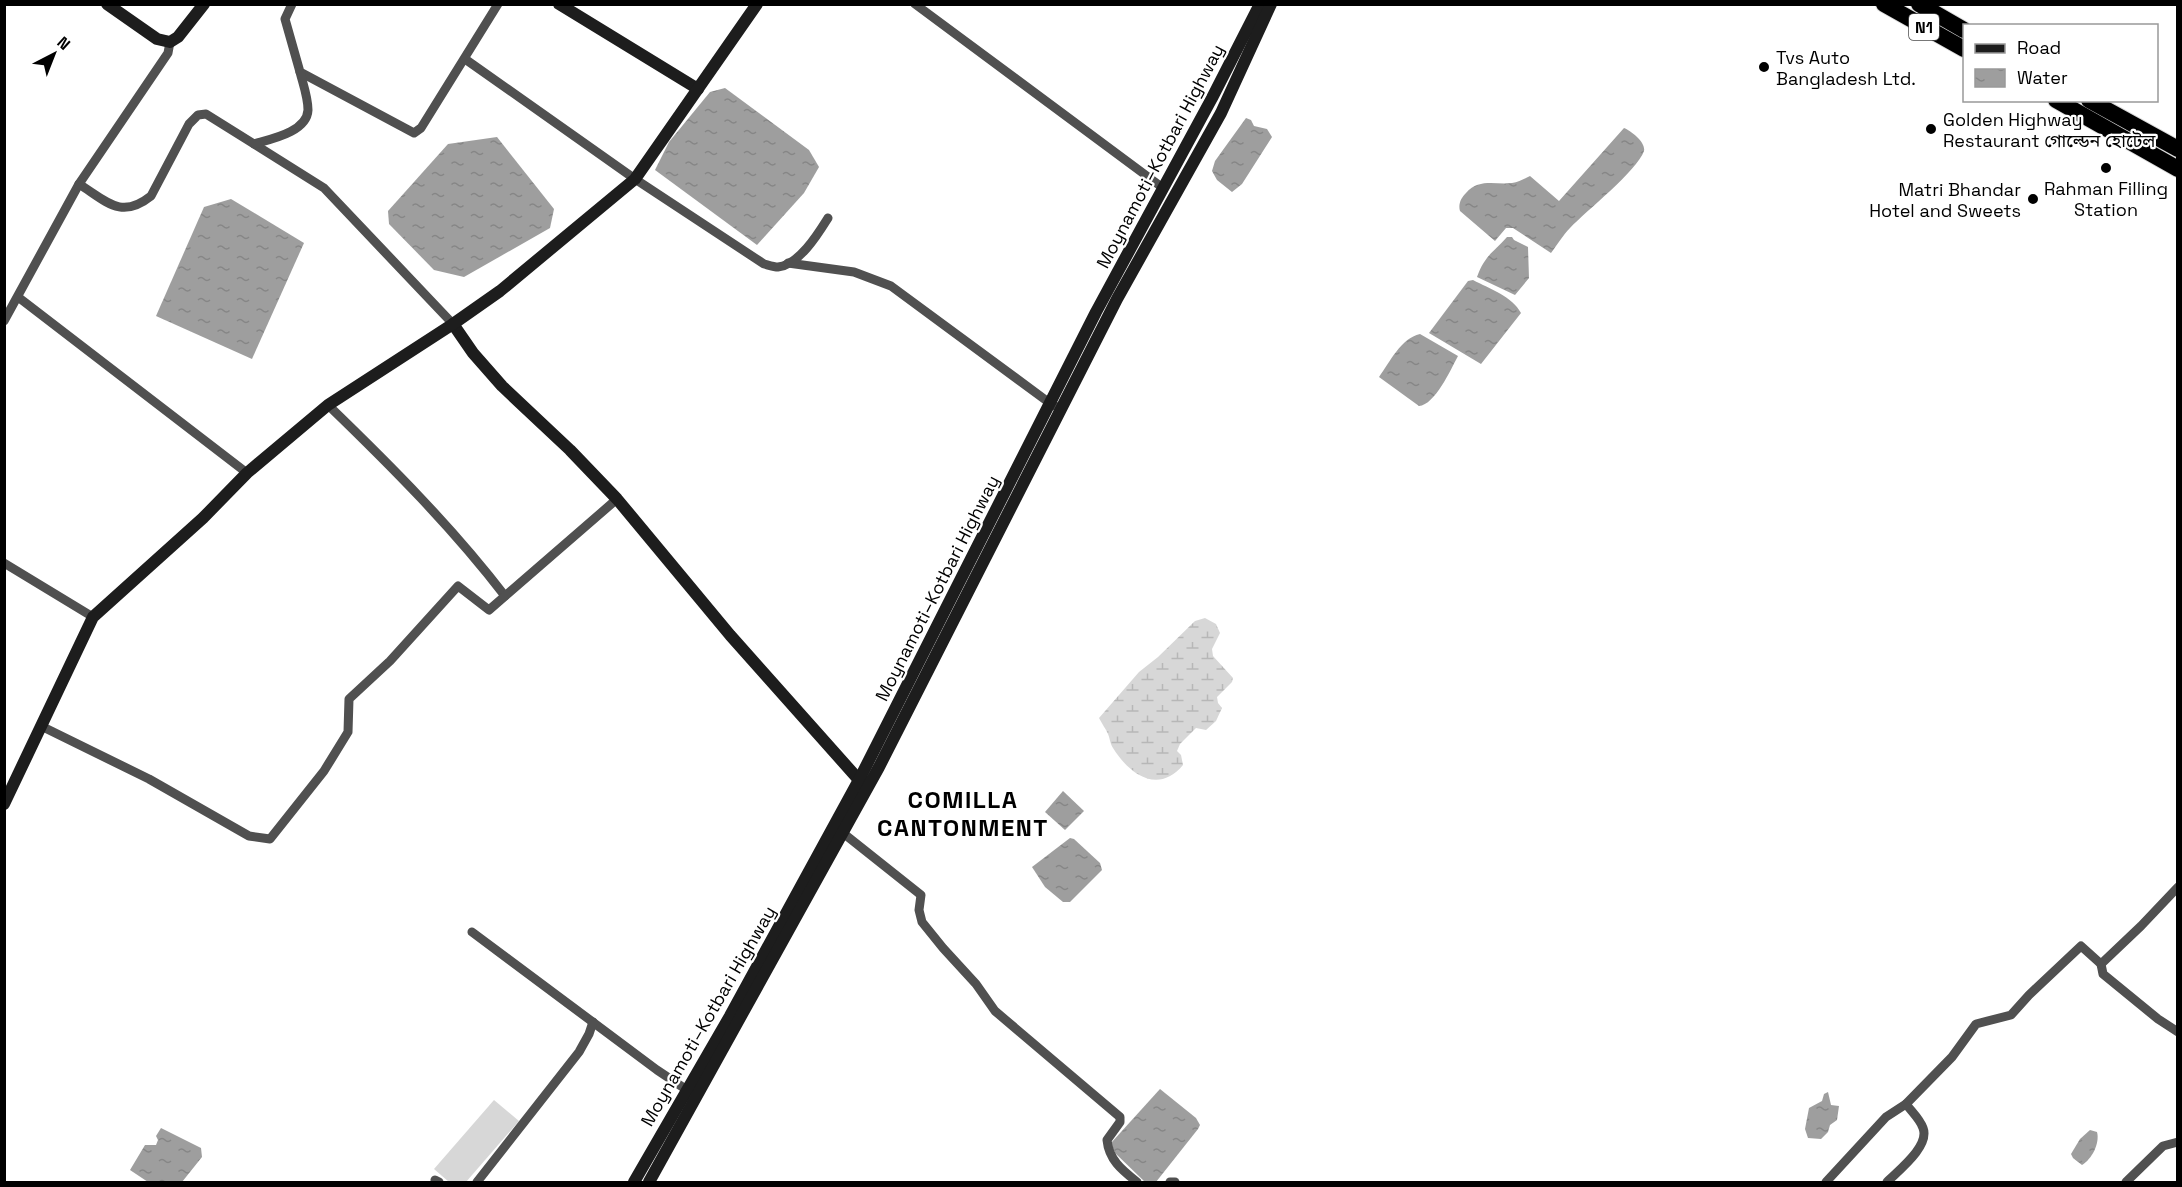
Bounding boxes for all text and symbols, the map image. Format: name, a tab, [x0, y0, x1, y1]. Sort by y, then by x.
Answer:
road number: N1	[1909, 14, 1939, 40]
north arrow	[24, 24, 84, 84]
legend	[1963, 24, 2158, 102]
text: N	[53, 32, 75, 55]
text: Road	[2017, 36, 2061, 59]
street label: Moynamoti–Kotbari Highway	[1091, 40, 1229, 272]
place label: Tvs Auto Bangladesh Ltd.	[1776, 46, 1916, 90]
marker: Tvs Auto Bangladesh Ltd.	[1757, 60, 1771, 74]
text: Water	[2017, 66, 2068, 89]
place label: Golden Highway Restaurant গোল্ডেন হোটেল	[1943, 108, 2156, 152]
marker: Golden Highway Restaurant গোল্ডেন হোটেল	[1924, 122, 1938, 136]
marker: Rahman Filling Station	[2099, 161, 2113, 175]
place label: Rahman Filling Station	[2044, 177, 2168, 221]
place label: Matri Bhandar Hotel and Sweets	[1869, 178, 2021, 222]
marker: Matri Bhandar Hotel and Sweets	[2026, 192, 2040, 206]
street label: Moynamoti–Kotbari Highway	[870, 471, 1004, 705]
district label: COMILLA CANTONMENT	[877, 784, 1049, 843]
street label: Moynamoti–Kotbari Highway	[635, 902, 781, 1130]

